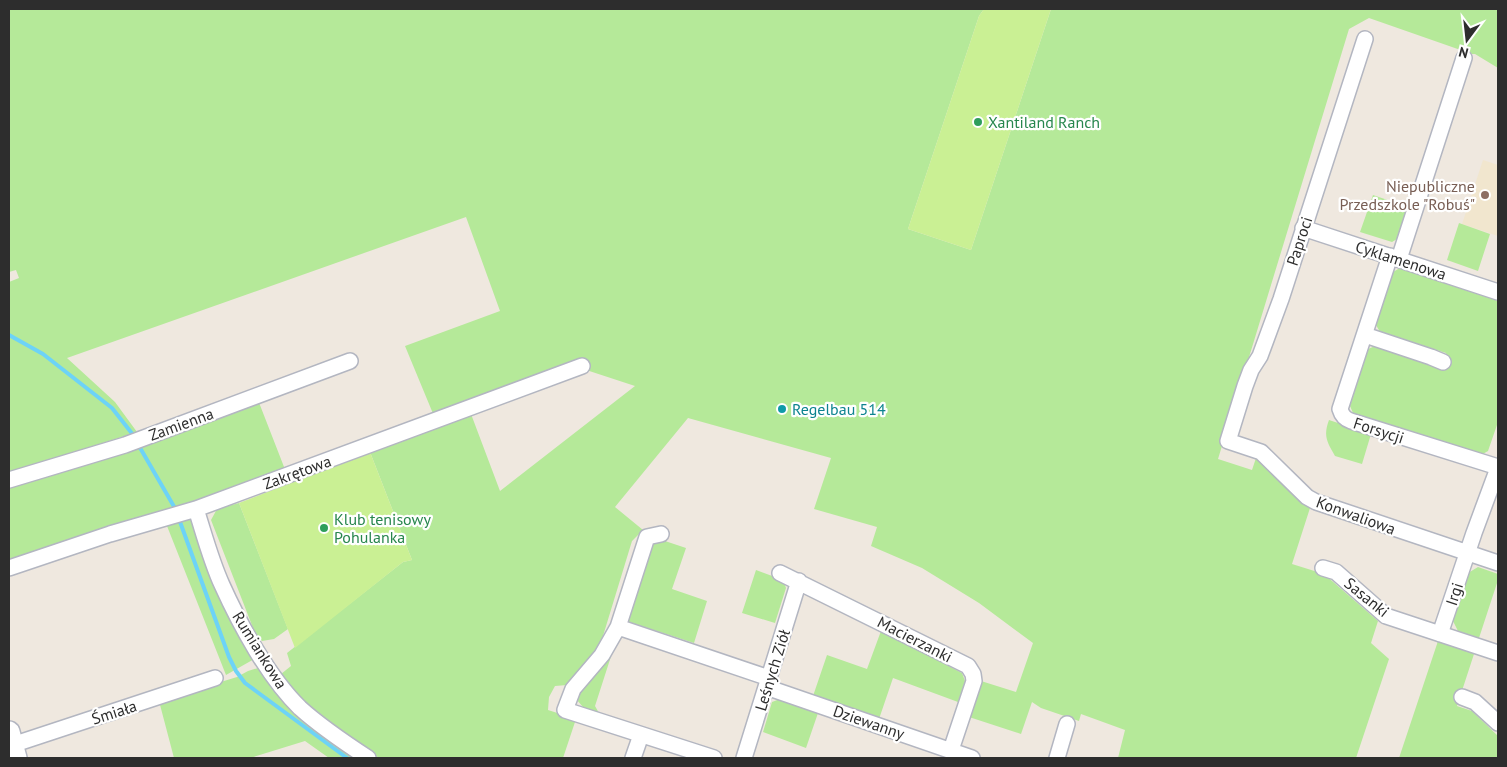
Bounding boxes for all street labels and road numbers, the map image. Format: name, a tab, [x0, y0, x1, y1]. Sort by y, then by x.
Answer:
street label: Paproci	[1282, 214, 1316, 268]
street label: Cyklamenowa	[1353, 236, 1449, 284]
street label: Zamienna	[146, 403, 216, 445]
street label: Forsycji	[1351, 412, 1407, 448]
street label: Zakrętowa	[260, 450, 334, 494]
street label: Konwaliowa	[1314, 491, 1398, 539]
street label: Sasanki	[1341, 573, 1393, 621]
street label: Irgi	[1441, 580, 1467, 608]
street label: Rumiankowa	[228, 608, 292, 692]
street label: Macierzanki	[874, 612, 956, 666]
street label: Leśnych Ziół	[750, 626, 794, 713]
street label: Śmiała	[89, 695, 139, 729]
street label: Dziewanny	[831, 700, 908, 744]

